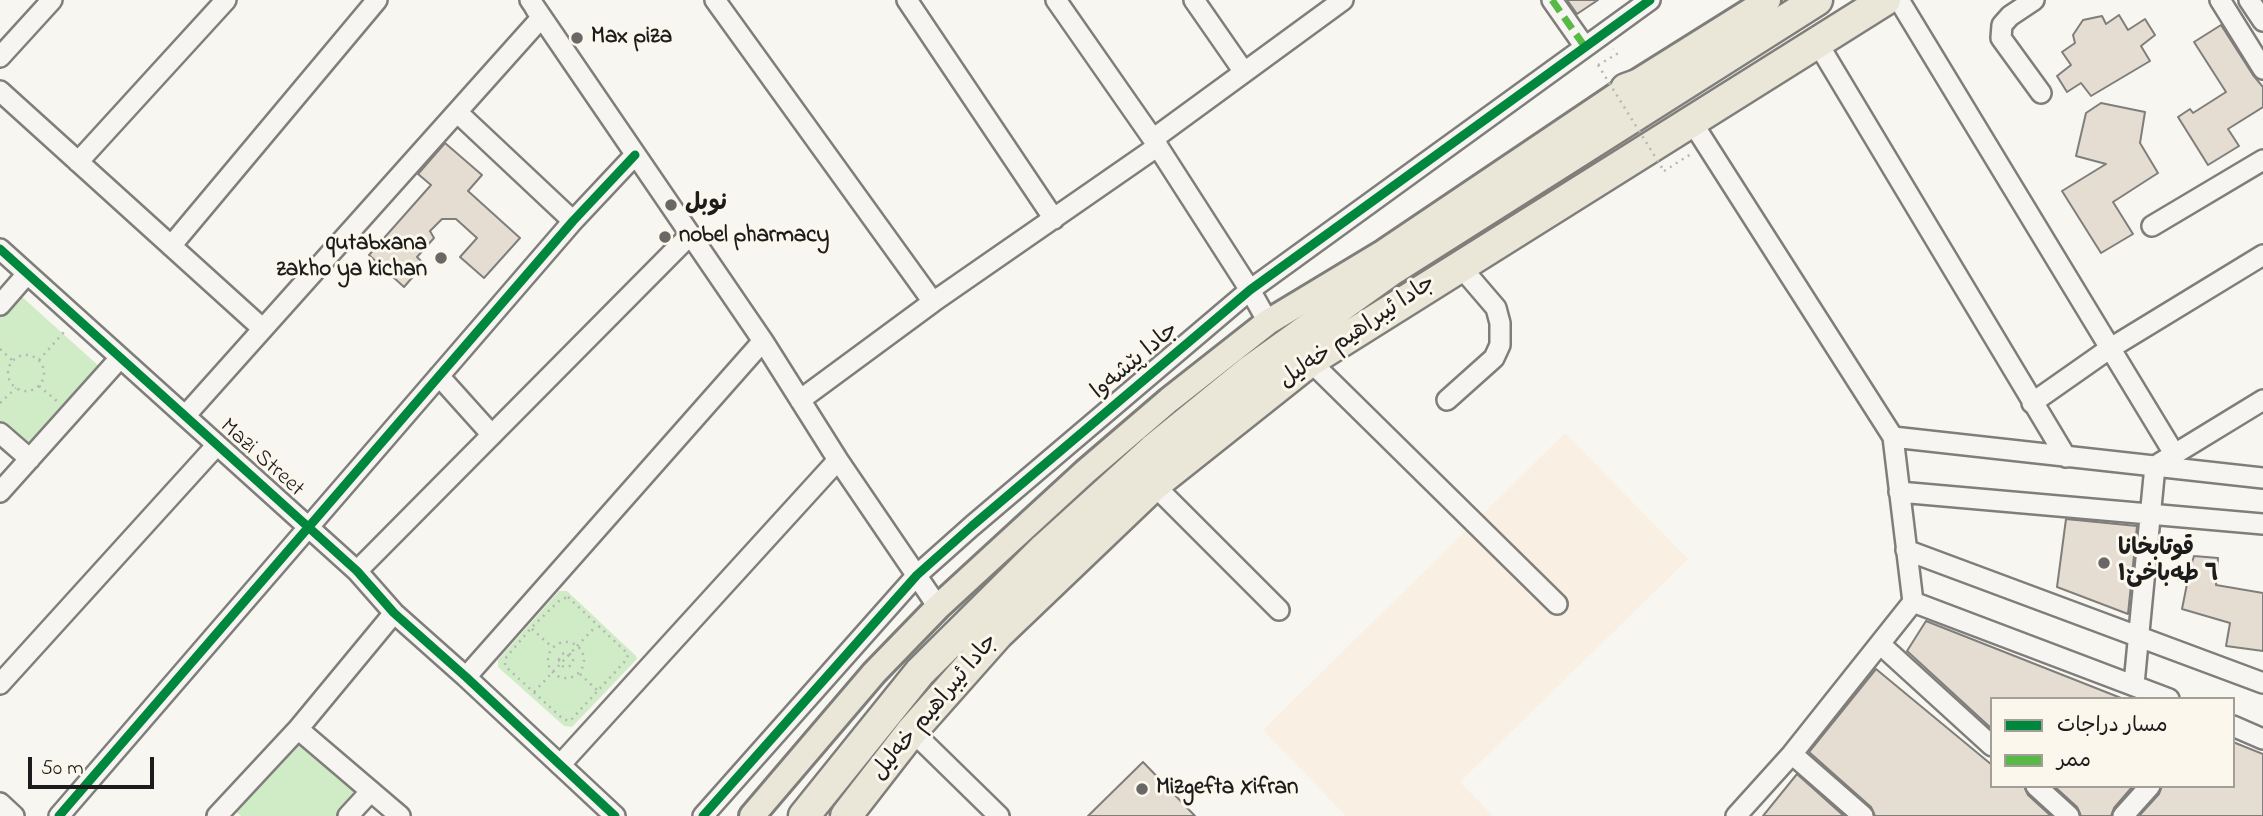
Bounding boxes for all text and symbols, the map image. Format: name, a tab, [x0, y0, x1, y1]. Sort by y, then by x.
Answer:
place label: Max piza	[591, 24, 672, 52]
marker: Max piza	[569, 30, 585, 46]
place label: نوبل	[685, 191, 727, 219]
marker: نوبل	[663, 197, 679, 213]
place label: nobel pharmacy	[679, 223, 829, 251]
marker: nobel pharmacy	[657, 229, 673, 245]
place label: qutabxana zakho ya kichan	[276, 231, 427, 285]
marker: qutabxana zakho ya kichan	[433, 250, 449, 266]
street label: جادا ئیبراهیم خەلیل	[1274, 270, 1442, 396]
street label: جادا پێشەوا	[1087, 317, 1185, 407]
street label: Mazi Street	[213, 414, 309, 504]
place label: قوتابخانا ۱٦ طەباخێ	[2118, 536, 2219, 590]
marker: قوتابخانا ۱٦ طەباخێ	[2096, 555, 2112, 571]
street label: جادا ئیبراهیم خەلیل	[867, 629, 1005, 787]
legend	[1990, 697, 2235, 788]
text: مسار دراجات	[2057, 711, 2168, 741]
scale bar	[32, 742, 158, 786]
text: ممر	[2057, 746, 2091, 776]
text: 50 m	[41, 754, 84, 784]
place label: Mizgefta Xifran	[1156, 775, 1298, 803]
marker: Mizgefta Xifran	[1134, 781, 1150, 797]

